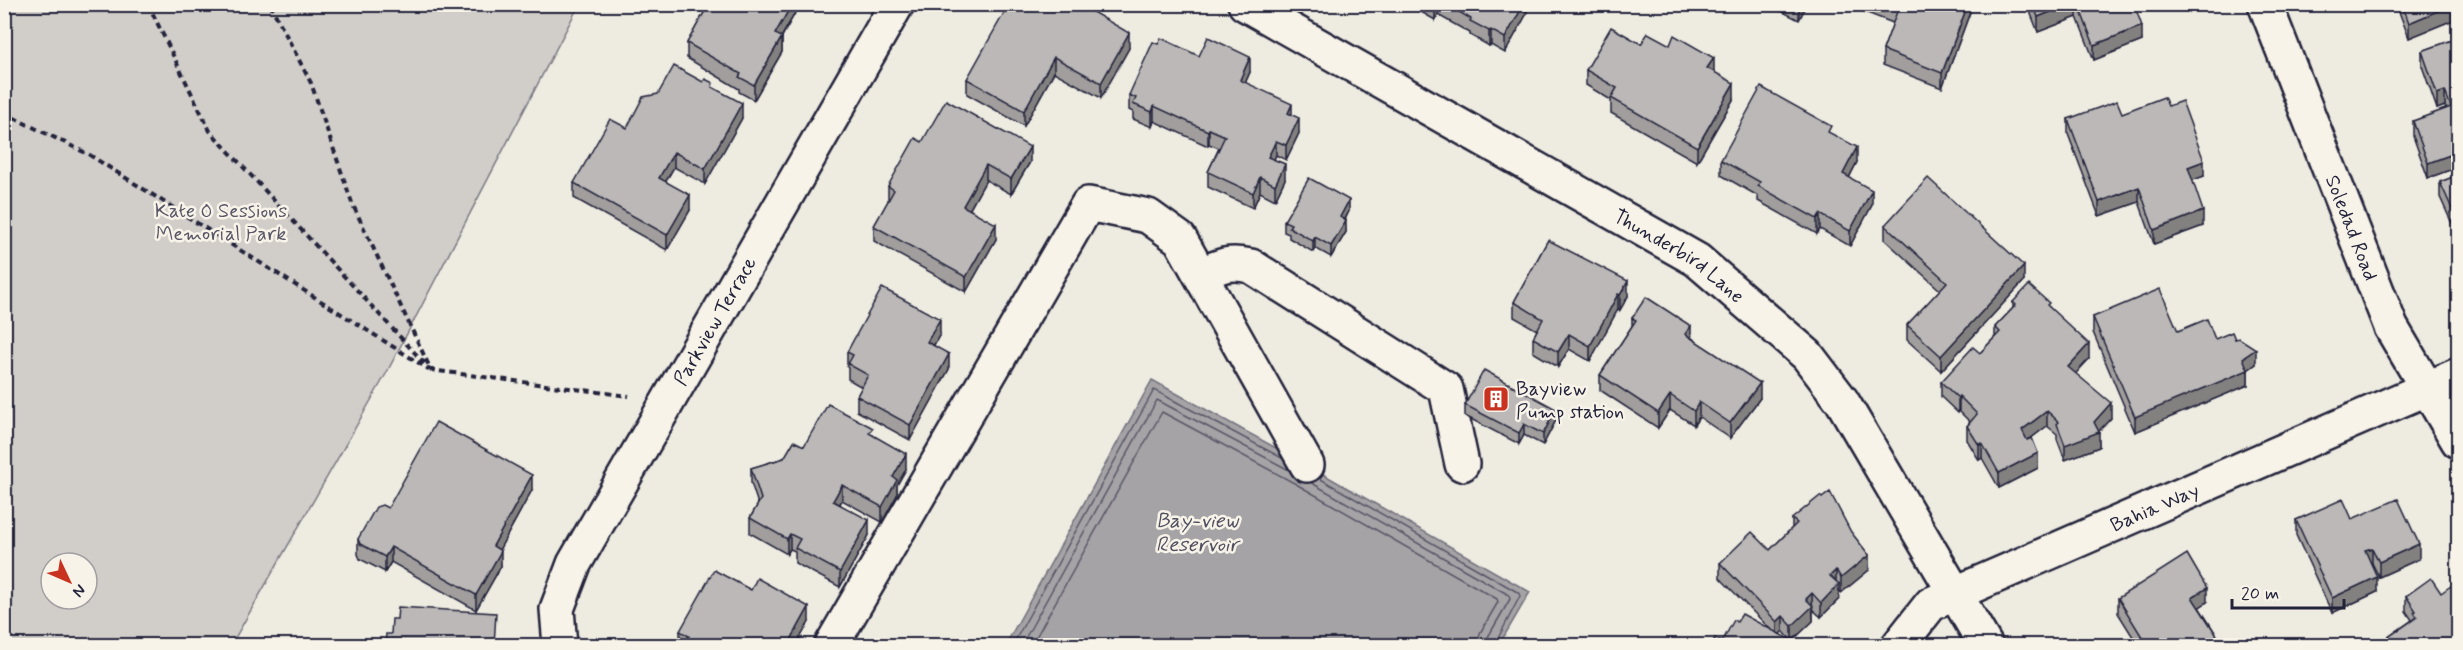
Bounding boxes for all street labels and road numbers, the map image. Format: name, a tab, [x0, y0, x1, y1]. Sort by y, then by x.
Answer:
street label: Soledad Road	[2318, 171, 2384, 285]
street label: Thunderbird Lane	[1608, 203, 1749, 310]
street label: Parkview Terrace	[668, 252, 763, 391]
street label: Bahia Way	[2106, 477, 2204, 539]

